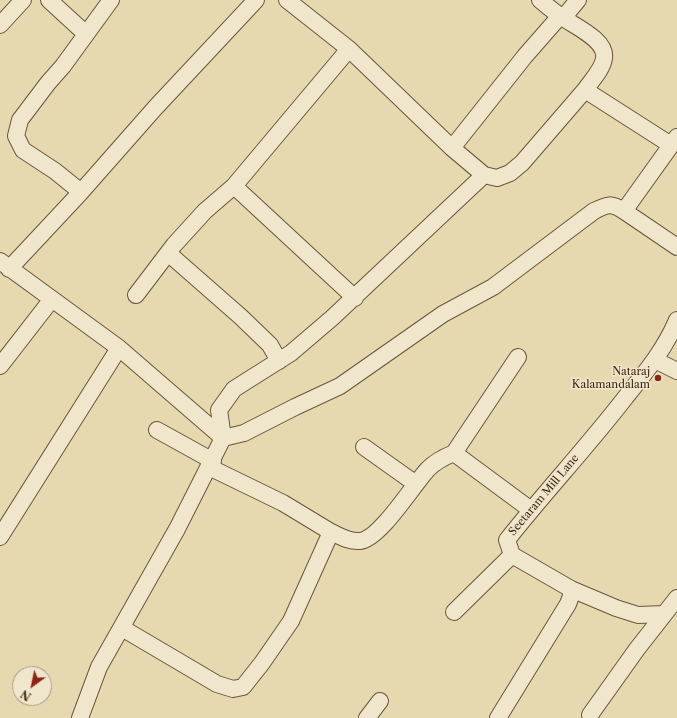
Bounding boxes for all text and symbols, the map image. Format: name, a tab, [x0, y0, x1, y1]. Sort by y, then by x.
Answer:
place label: Nataraj Kalamandalam	[572, 365, 650, 391]
marker: Nataraj Kalamandalam	[653, 373, 663, 383]
street label: Seetaram Mill Lane	[506, 452, 582, 538]
north arrow	[12, 666, 52, 706]
text: N	[18, 687, 34, 704]

